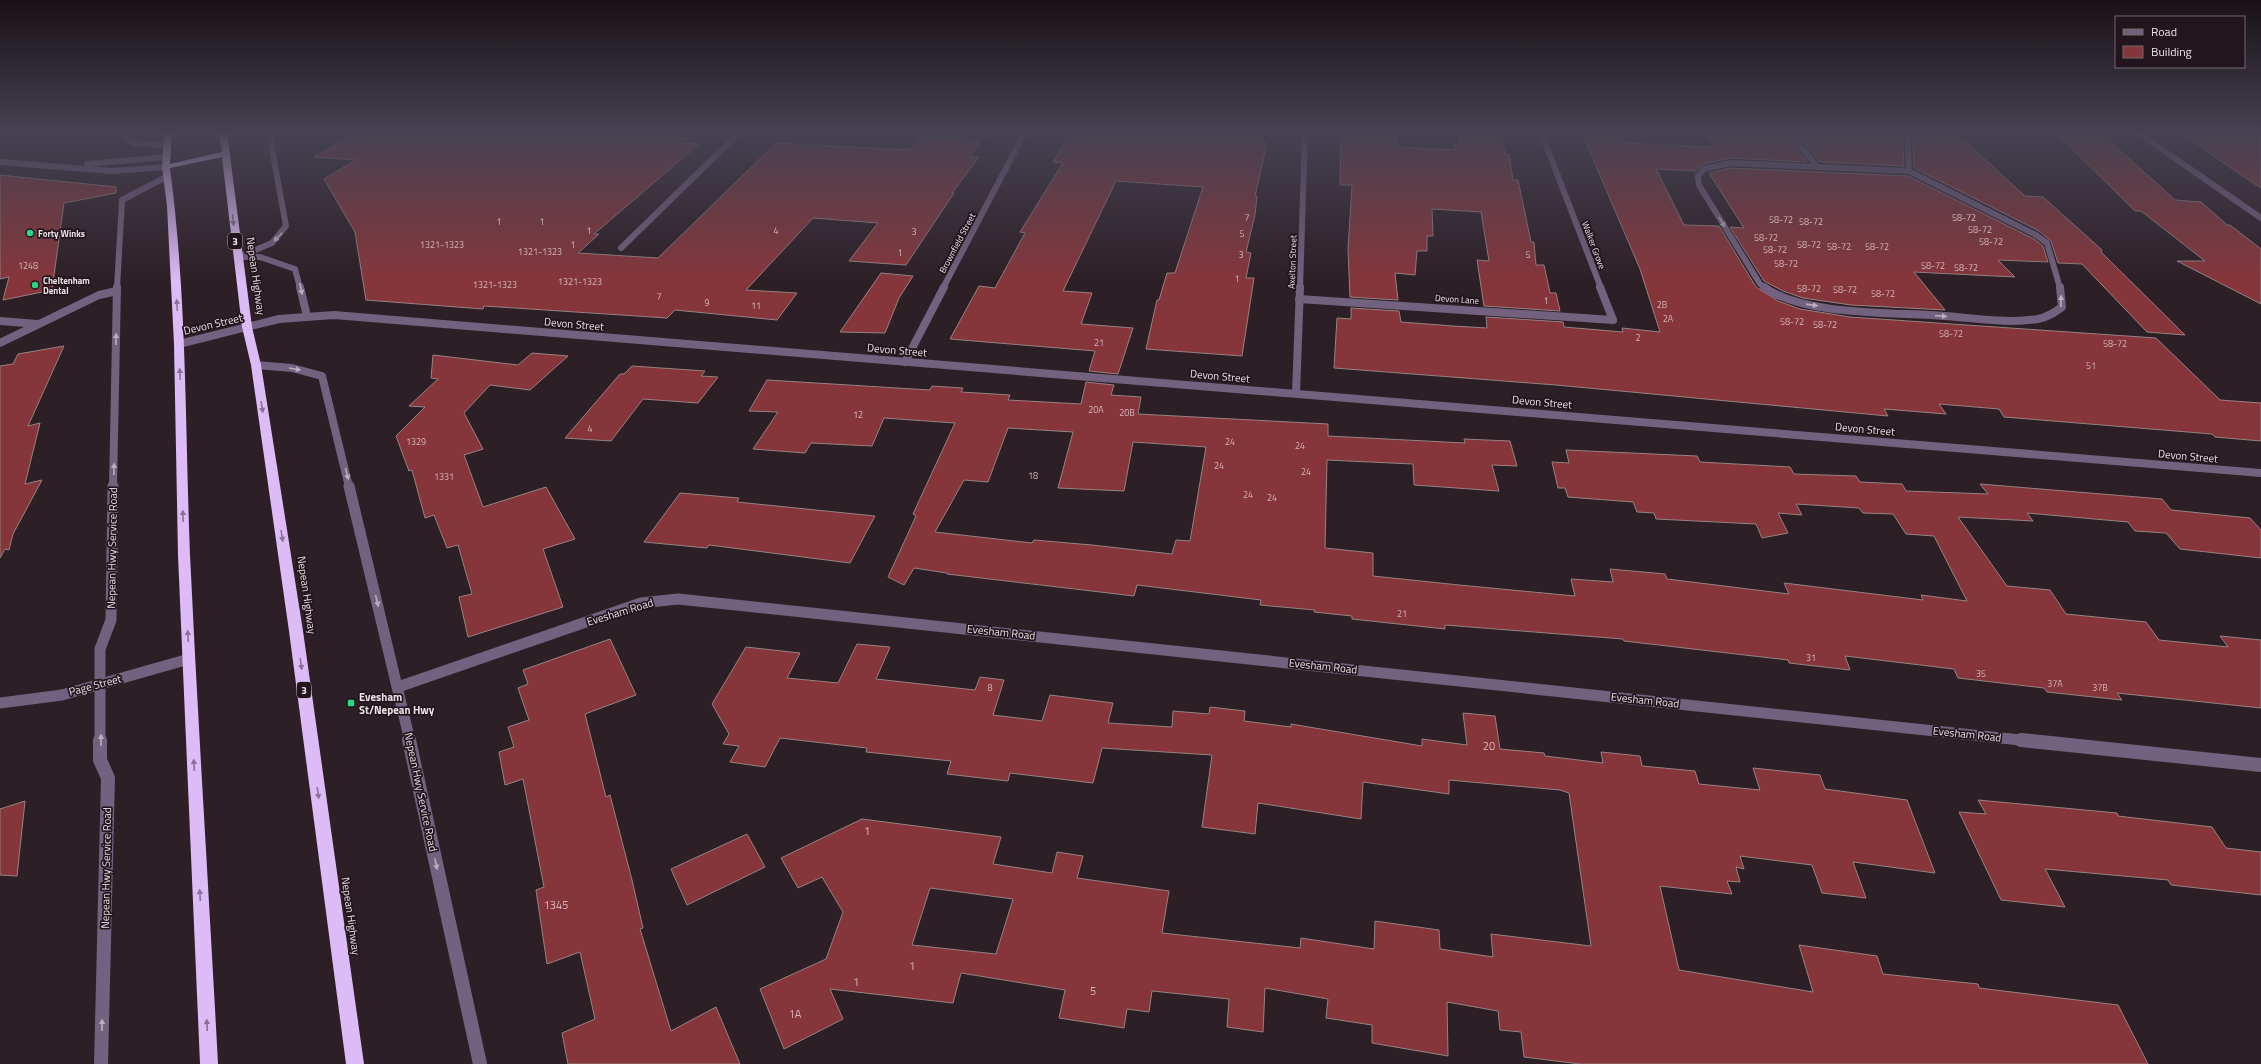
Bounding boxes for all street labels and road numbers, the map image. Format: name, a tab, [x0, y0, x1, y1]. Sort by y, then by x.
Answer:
street label: Brownfield Street	[936, 210, 979, 275]
street label: Walker Grove	[1579, 219, 1609, 271]
road number: 3	[228, 233, 242, 249]
street label: Axelton Street	[1285, 234, 1299, 289]
street label: Nepean Highway	[243, 236, 269, 317]
street label: Devon Lane	[1434, 291, 1480, 307]
street label: Devon Street	[182, 309, 244, 339]
street label: Devon Street	[543, 313, 605, 335]
street label: Devon Street	[866, 339, 928, 361]
street label: Devon Street	[1189, 365, 1251, 387]
street label: Devon Street	[1511, 391, 1573, 413]
street label: Devon Street	[1834, 418, 1896, 440]
street label: Devon Street	[2157, 445, 2219, 467]
street label: Nepean Hwy Service Road	[103, 487, 121, 609]
street label: Nepean Highway	[294, 555, 320, 636]
street label: Evesham Road	[585, 594, 655, 630]
street label: Evesham Road	[966, 620, 1036, 644]
street label: Evesham Road	[1288, 654, 1358, 678]
street label: Page Street	[67, 670, 123, 700]
road number: 3	[297, 682, 311, 698]
street label: Evesham Road	[1610, 688, 1680, 712]
street label: Evesham Road	[1932, 722, 2002, 746]
street label: Nepean Hwy Service Road	[401, 731, 441, 853]
street label: Nepean Hwy Service Road	[97, 807, 115, 929]
street label: Nepean Highway	[338, 876, 364, 957]

